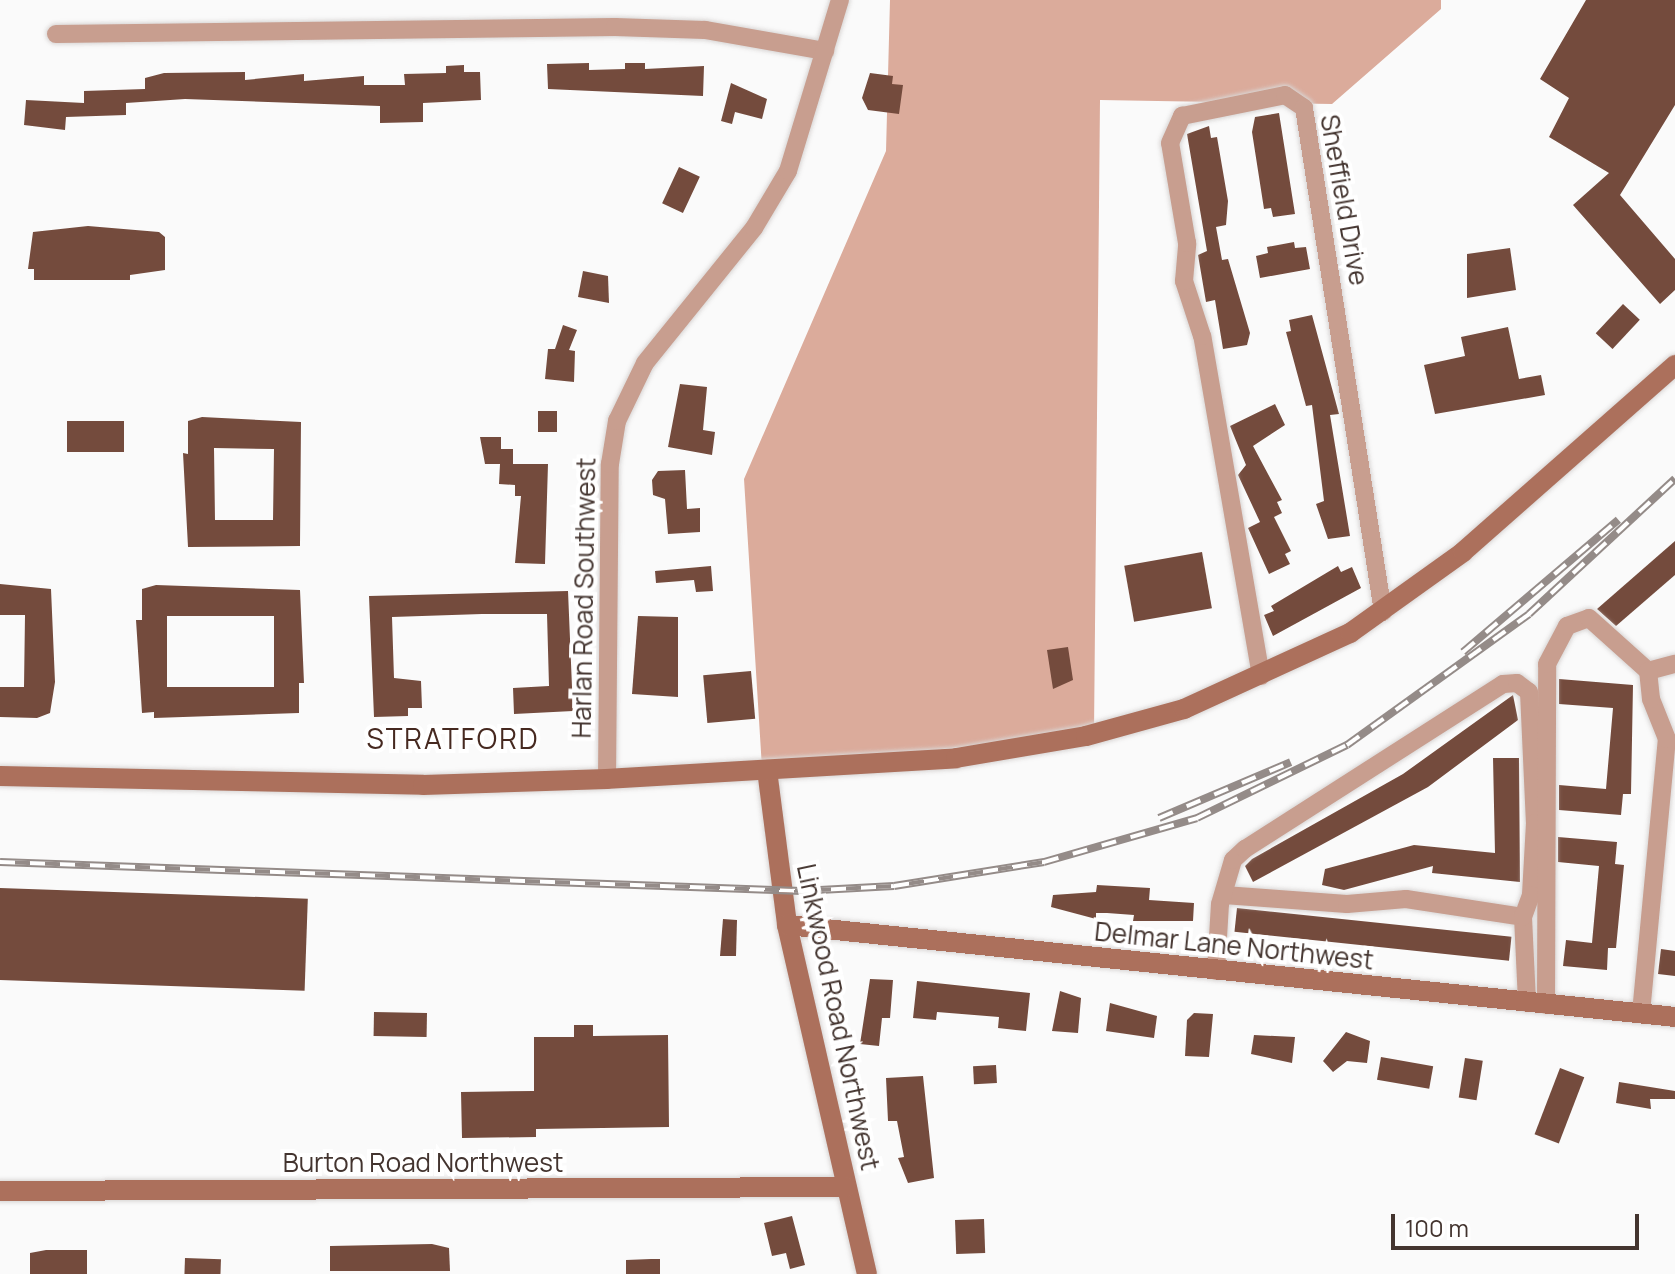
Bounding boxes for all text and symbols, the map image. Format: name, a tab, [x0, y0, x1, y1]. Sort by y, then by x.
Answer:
street label: Sheffield Drive	[1314, 112, 1374, 288]
street label: Harlan Road Southwest	[566, 457, 602, 739]
district label: STRATFORD	[366, 721, 540, 755]
street label: Linkwood Road Northwest	[790, 861, 886, 1173]
street label: Delmar Lane Northwest	[1093, 916, 1375, 976]
street label: Burton Road Northwest	[283, 1147, 563, 1179]
scale bar	[1395, 1198, 1643, 1248]
text: 100 m	[1405, 1211, 1469, 1244]

